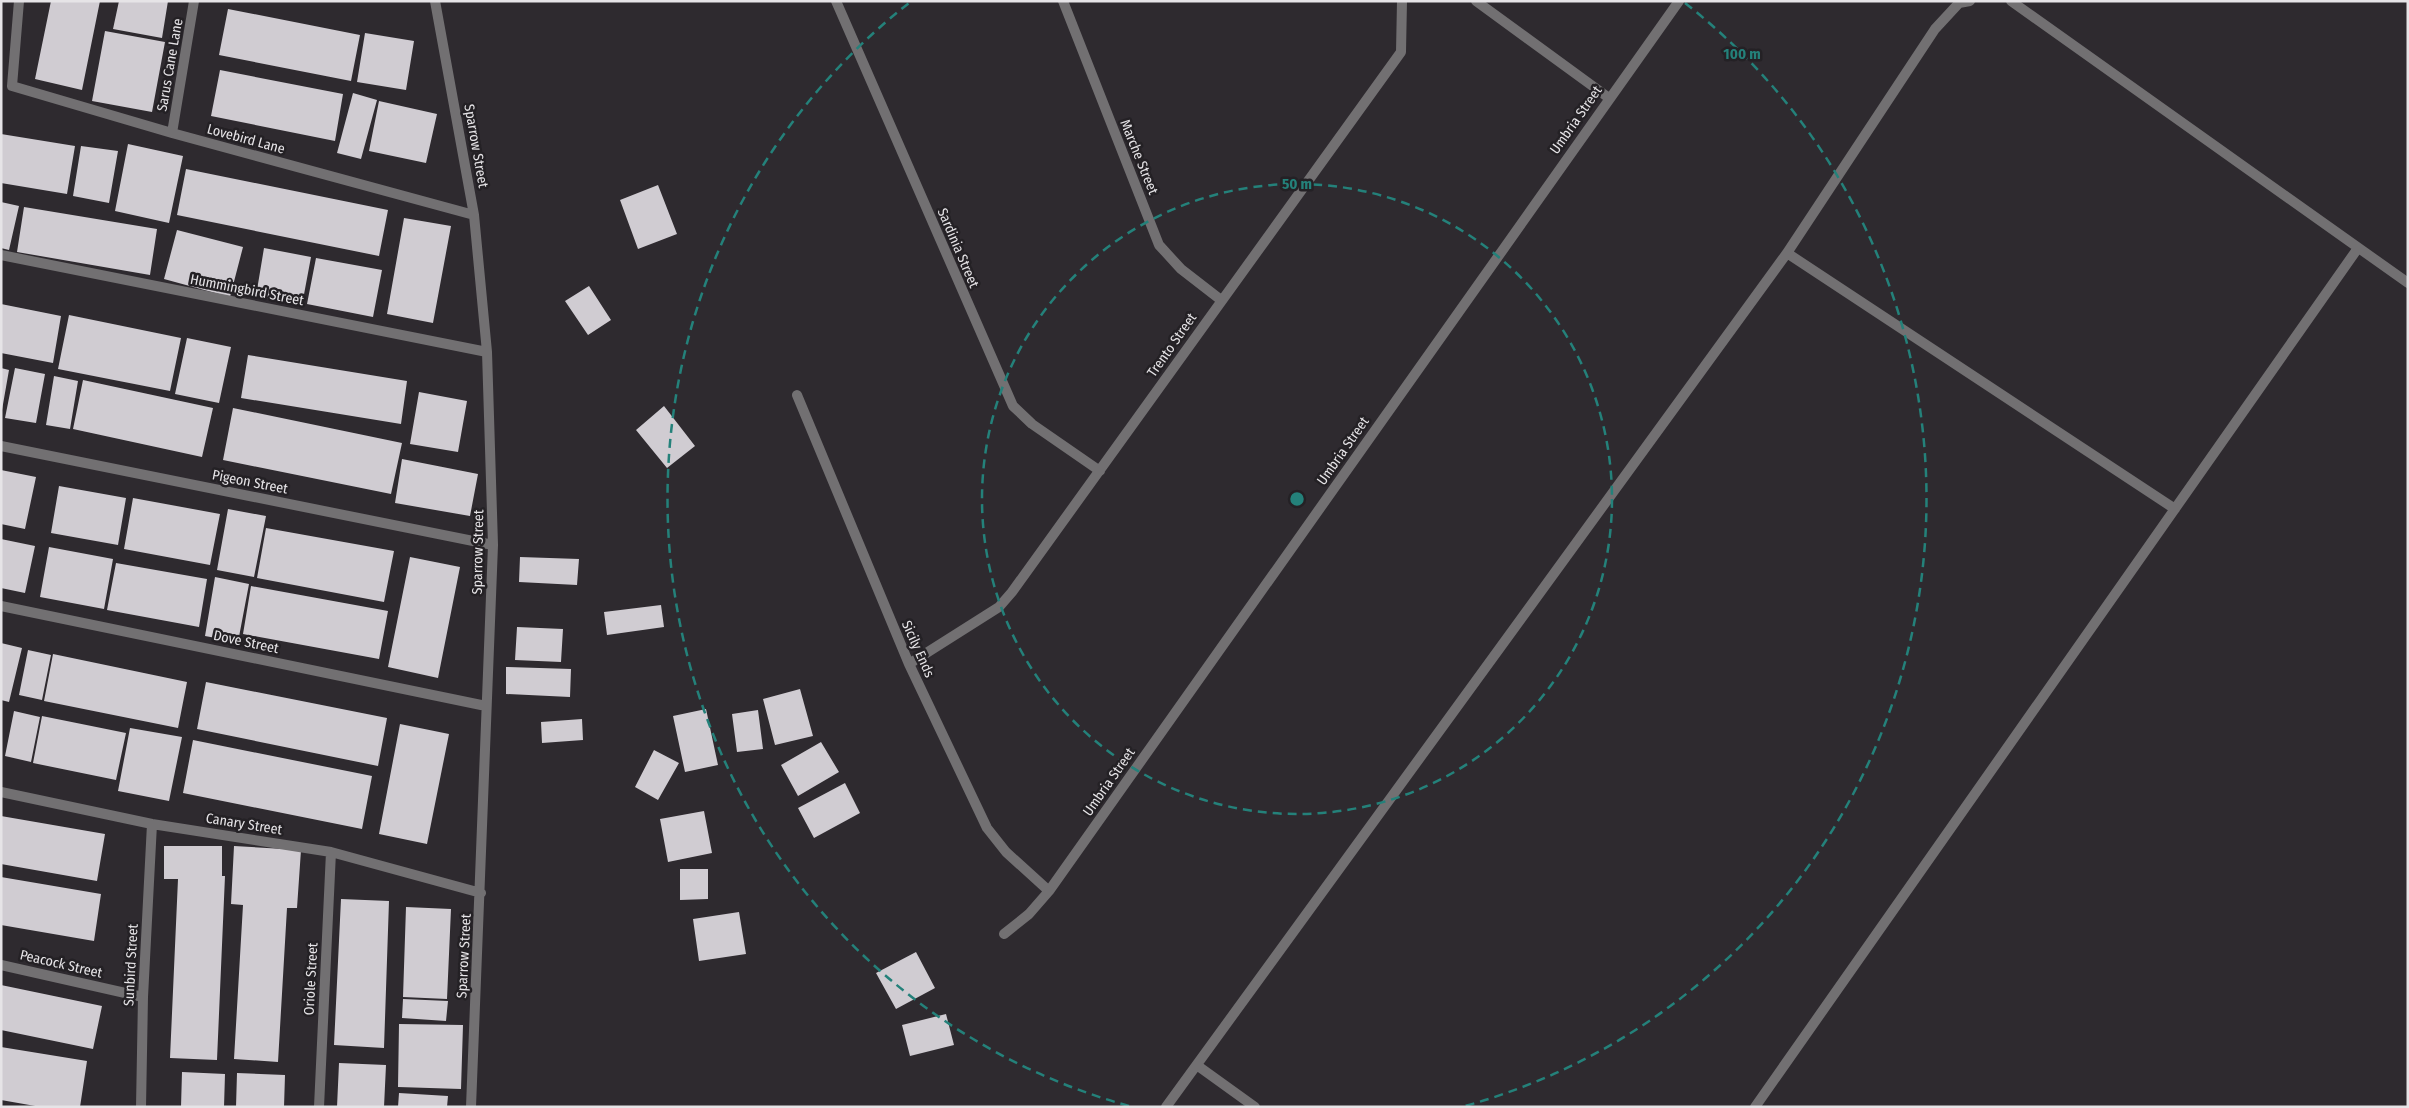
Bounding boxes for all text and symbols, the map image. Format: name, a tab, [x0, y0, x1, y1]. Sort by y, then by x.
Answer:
street label: Sarus Cane Lane	[153, 17, 187, 113]
text: 100 m	[1723, 45, 1761, 63]
street label: Umbria Street	[1546, 82, 1606, 157]
street label: Sparrow Street	[460, 103, 492, 190]
street label: Marche Street	[1116, 117, 1162, 197]
street label: Lovebird Lane	[205, 120, 287, 158]
text: 50 m	[1282, 175, 1312, 193]
street label: Sardinia Street	[934, 206, 983, 291]
street label: Hummingbird Street	[189, 271, 306, 309]
street label: Trento Street	[1144, 309, 1201, 380]
street label: Umbria Street	[1313, 413, 1373, 488]
street label: Pigeon Street	[211, 466, 290, 498]
centre of rings	[1288, 490, 1306, 508]
street label: Sparrow Street	[469, 509, 487, 595]
street label: Sicily Ends	[898, 618, 938, 680]
street label: Dove Street	[212, 627, 281, 657]
street label: Umbria Street	[1079, 744, 1139, 819]
street label: Canary Street	[205, 810, 284, 838]
street label: Sparrow Street	[453, 913, 475, 999]
street label: Sunbird Street	[120, 923, 142, 1007]
street label: Oriole Street	[301, 942, 321, 1016]
street label: Peacock Street	[18, 946, 104, 982]

